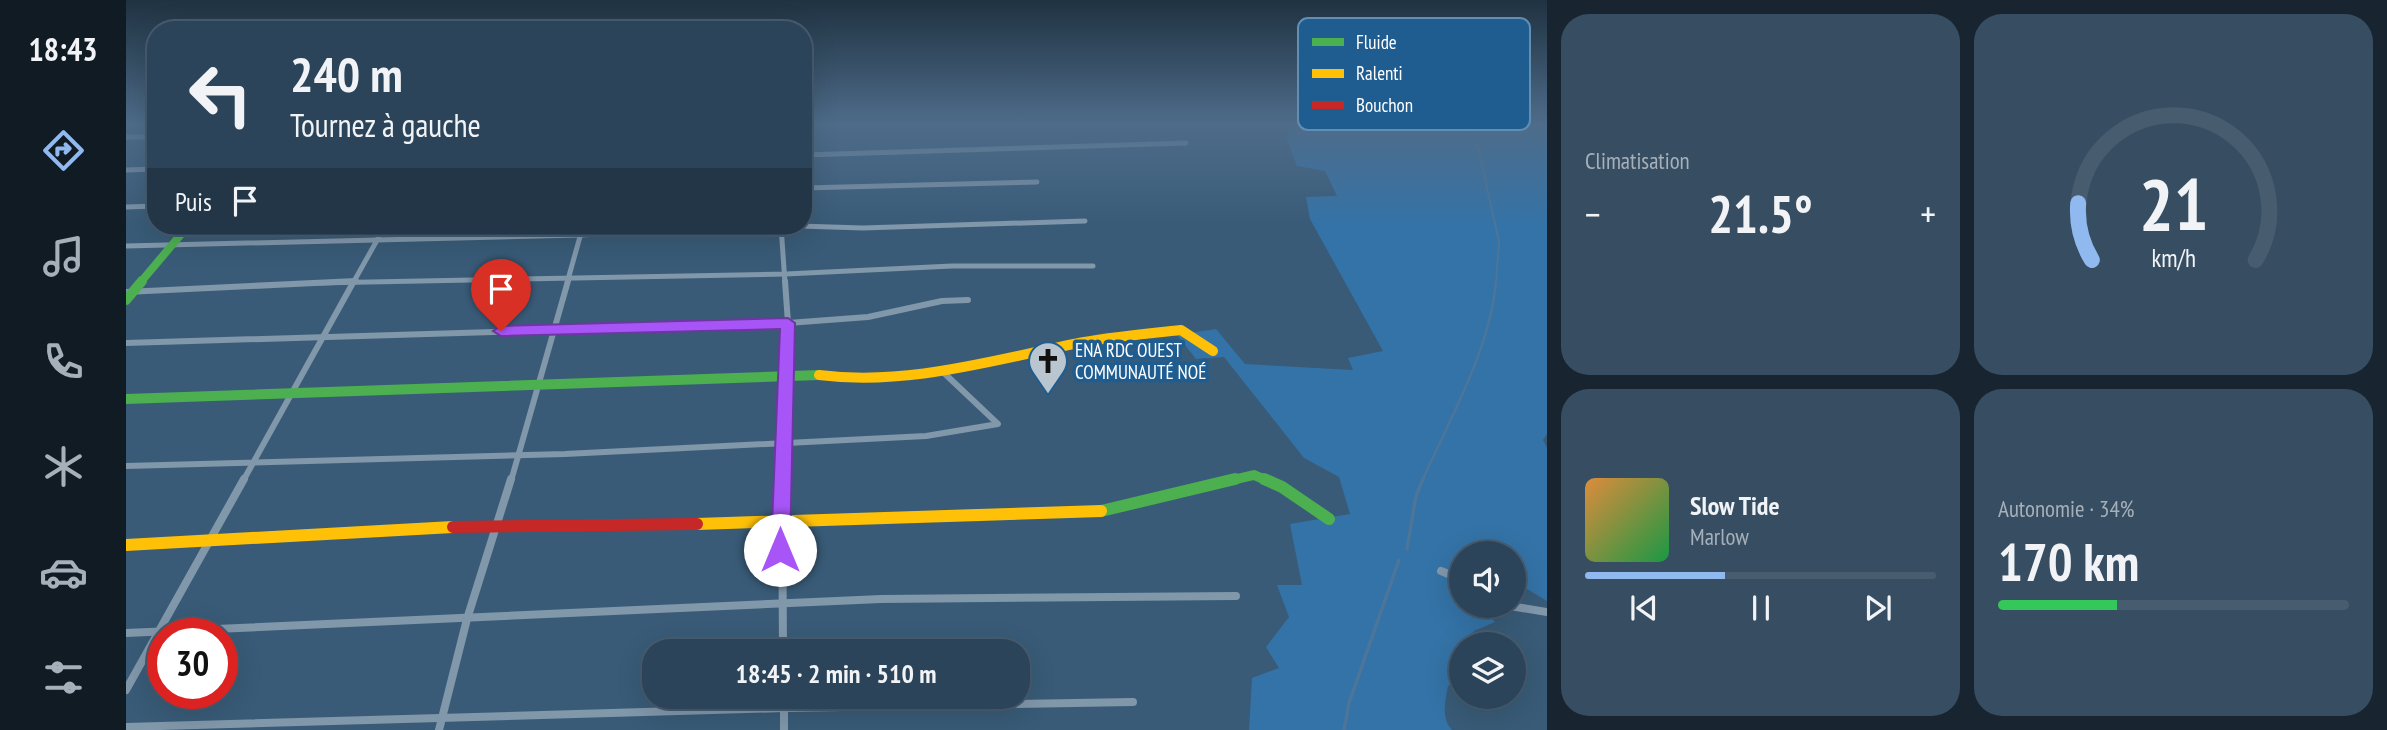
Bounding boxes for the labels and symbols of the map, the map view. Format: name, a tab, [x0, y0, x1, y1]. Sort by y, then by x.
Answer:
legend	[1298, 18, 1530, 130]
text: Fluide	[1356, 30, 1397, 54]
text: Ralenti	[1356, 61, 1403, 85]
text: Bouchon	[1356, 93, 1413, 117]
pin	[471, 259, 531, 331]
place label: ENA RDC OUEST COMMUNAUTÉ NOÉ	[1075, 338, 1206, 384]
church icon: ENA RDC OUEST COMMUNAUTÉ NOÉ	[1027, 340, 1069, 395]
position arrow	[743, 513, 817, 587]
speed limit sign: 30	[147, 618, 238, 709]

